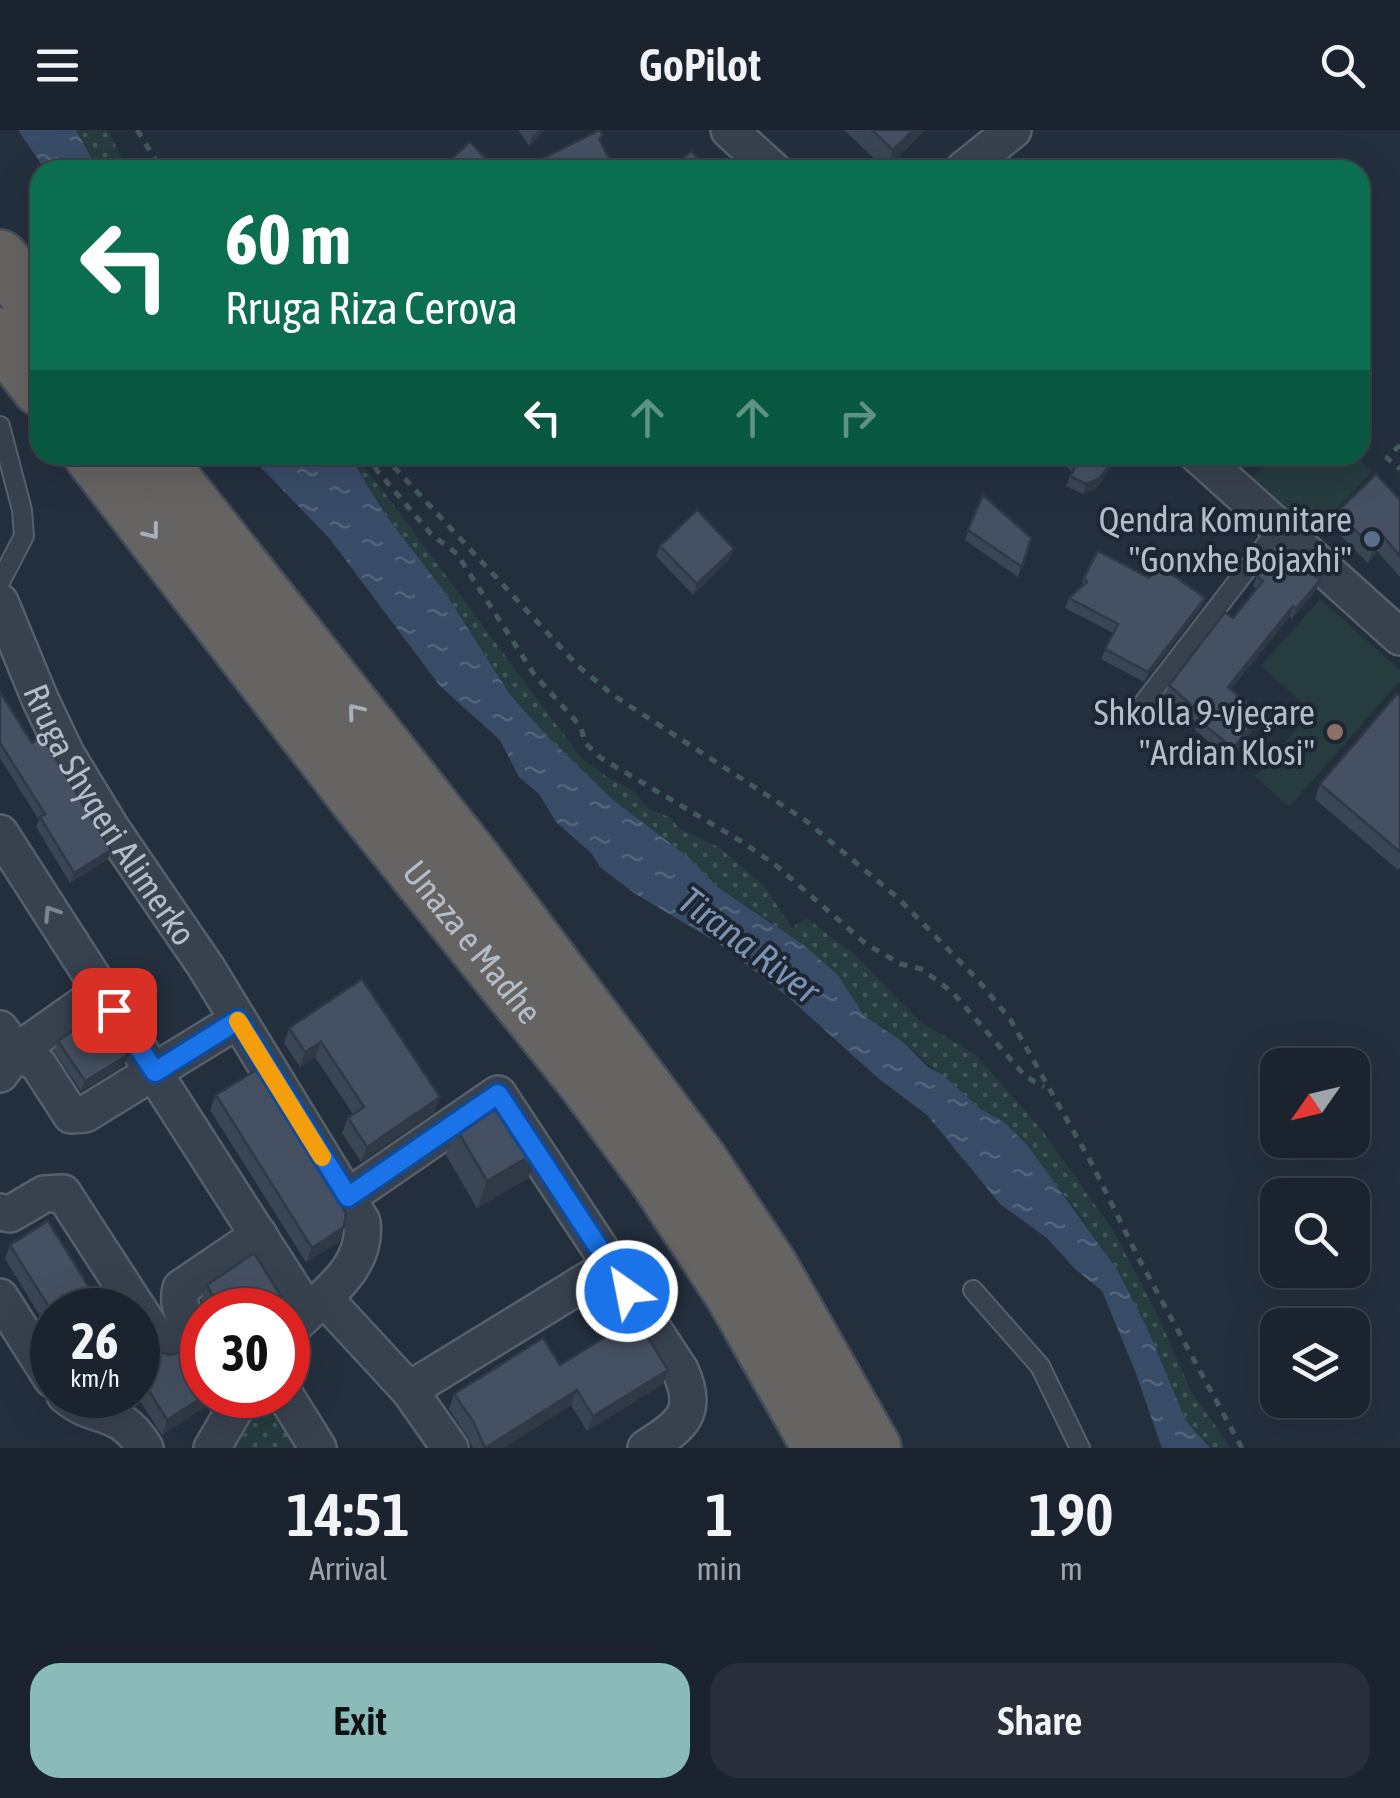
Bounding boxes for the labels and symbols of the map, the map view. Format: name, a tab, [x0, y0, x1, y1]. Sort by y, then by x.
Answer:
place label: Qendra Komunitare "Gonxhe Bojaxhi"	[1099, 499, 1352, 579]
one-way arrow	[140, 521, 157, 539]
marker: Qendra Komunitare "Gonxhe Bojaxhi"	[1361, 528, 1383, 550]
street label: Rruga Shyqeri Alimerko	[16, 678, 205, 952]
place label: Shkolla 9-vjeçare "Ardian Klosi"	[1094, 692, 1315, 772]
one-way arrow	[349, 704, 367, 722]
marker: Shkolla 9-vjeçare "Ardian Klosi"	[1324, 721, 1346, 743]
street label: Unaza e Madhe	[395, 852, 550, 1031]
water label: Tirana River	[670, 878, 829, 1013]
one-way arrow	[44, 906, 63, 924]
pin	[72, 968, 157, 1053]
north arrow	[1260, 1048, 1370, 1158]
position arrow	[575, 1239, 679, 1343]
speed limit sign: 30	[180, 1288, 310, 1418]

